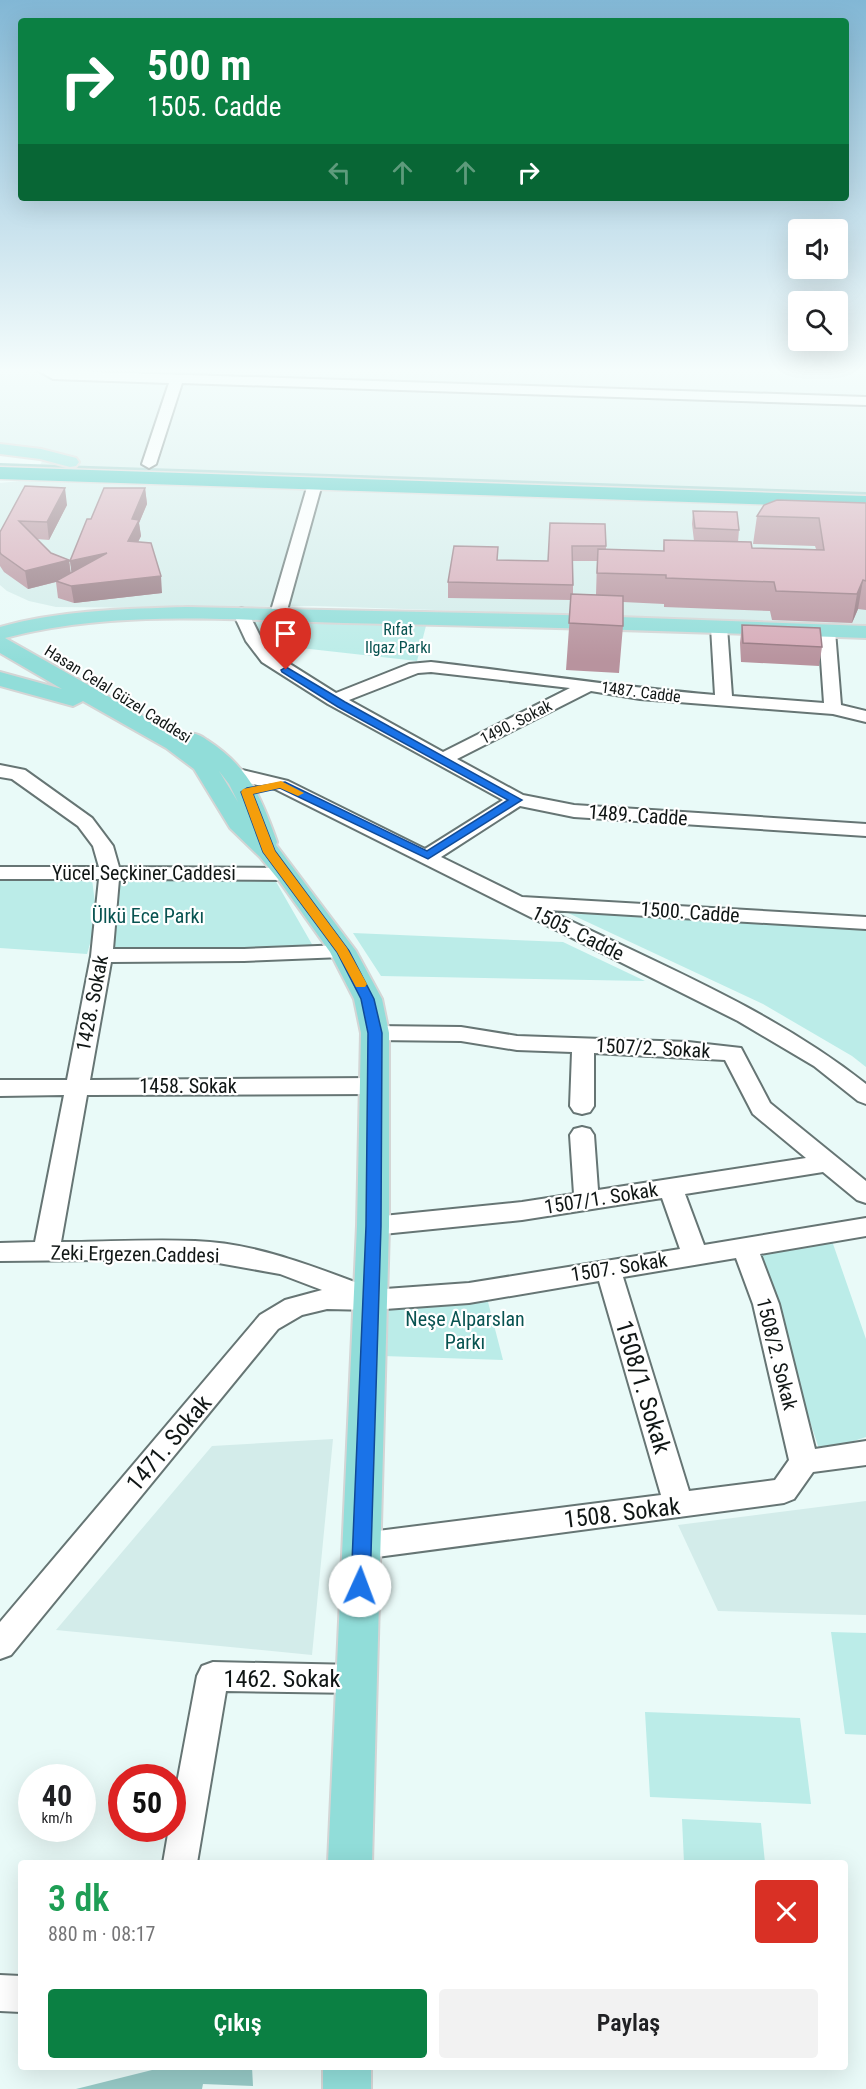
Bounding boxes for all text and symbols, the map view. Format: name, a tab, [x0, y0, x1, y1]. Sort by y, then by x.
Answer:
text: 500 m	[147, 41, 252, 90]
icon: right	[48, 42, 126, 120]
text: 1505. Cadde	[147, 91, 281, 123]
icon: left	[323, 156, 356, 189]
icon: ahead	[386, 156, 419, 189]
icon: ahead	[449, 156, 482, 189]
icon: right	[512, 156, 545, 189]
map controls	[788, 219, 848, 351]
button: sound	[788, 219, 848, 279]
button: search	[788, 291, 848, 351]
pin	[260, 608, 311, 670]
icon: arrive	[269, 617, 302, 650]
park label: Rıfat Ilgaz Parkı	[365, 620, 431, 657]
street label: Hasan Celal Güzel Caddesi	[41, 641, 195, 747]
street label: 1487. Cadde	[600, 678, 682, 706]
street label: 1490. Sokak	[477, 695, 556, 748]
street label: 1489. Cadde	[588, 800, 688, 830]
street label: Yücel Seçkiner Caddesi	[52, 861, 236, 885]
street label: 1500. Cadde	[640, 897, 740, 927]
street label: 1505. Cadde	[528, 900, 628, 966]
park label: Ülkü Ece Parkı	[92, 904, 204, 928]
street label: 1428. Sokak	[71, 953, 113, 1053]
street label: 1507/2. Sokak	[595, 1033, 711, 1063]
street label: 1458. Sokak	[139, 1074, 237, 1098]
street label: 1507/1. Sokak	[542, 1177, 660, 1219]
street label: Zeki Ergezen Caddesi	[50, 1241, 220, 1267]
street label: 1507. Sokak	[569, 1248, 669, 1286]
street label: 1508/2. Sokak	[751, 1295, 803, 1413]
park label: Neşe Alparslan Parkı	[405, 1307, 525, 1354]
street label: 1508/1. Sokak	[609, 1317, 677, 1457]
street label: 1471. Sokak	[121, 1389, 217, 1497]
street label: 1508. Sokak	[562, 1492, 682, 1534]
position arrow	[328, 1554, 392, 1618]
street label: 1462. Sokak	[224, 1665, 341, 1693]
speed limit sign: 50	[108, 1764, 186, 1842]
text: 40	[42, 1778, 72, 1813]
text: km/h	[42, 1809, 72, 1827]
text: 3 dk	[48, 1878, 109, 1920]
button: close	[755, 1880, 818, 1943]
text: 880 m · 08:17	[48, 1922, 155, 1946]
button: Çıkış	[48, 1989, 427, 2058]
button: Paylaş	[439, 1989, 818, 2058]

